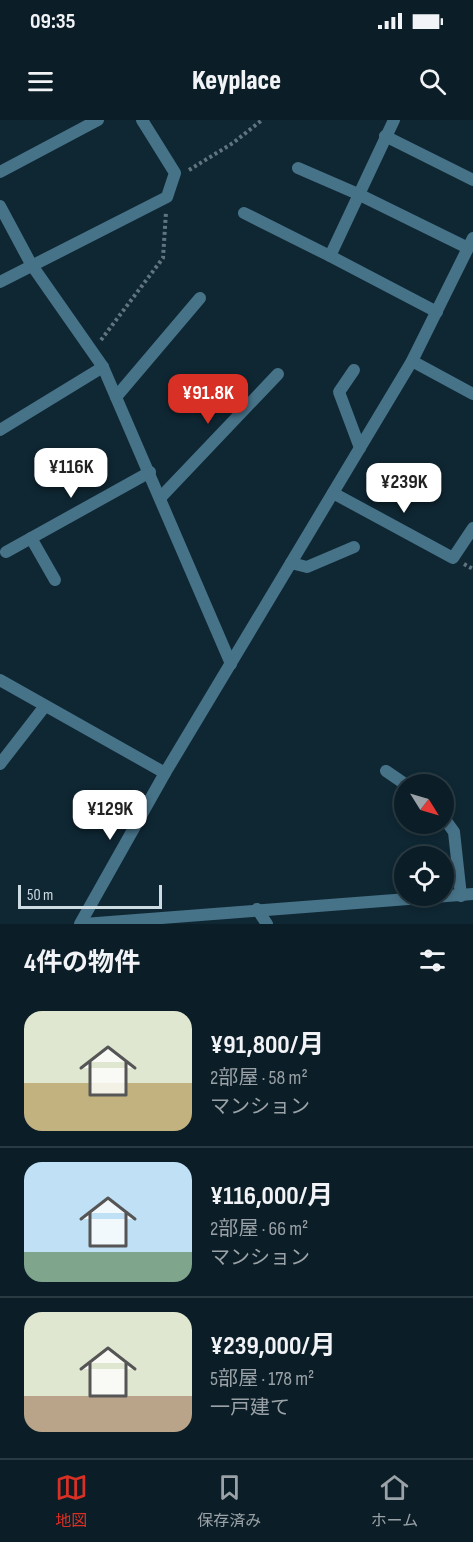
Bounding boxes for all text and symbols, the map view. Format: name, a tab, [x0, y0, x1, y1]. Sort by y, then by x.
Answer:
text: 09:35	[30, 8, 75, 35]
icon: menu	[24, 65, 57, 98]
text: Keyplace	[192, 65, 281, 97]
icon: search	[416, 65, 449, 98]
pin: ¥91.8K	[159, 374, 257, 425]
text: ¥91.8K	[182, 381, 234, 405]
pin: ¥116K	[29, 448, 113, 499]
text: ¥116K	[48, 455, 94, 479]
pin: ¥239K	[362, 463, 446, 514]
text: ¥239K	[380, 470, 428, 494]
north arrow	[394, 774, 454, 834]
map controls	[394, 774, 454, 906]
pin: ¥129K	[68, 790, 152, 841]
text: ¥129K	[87, 797, 133, 821]
button: locate	[394, 846, 454, 906]
scale bar	[18, 882, 162, 910]
text: 50 m	[27, 886, 53, 905]
icon: filters	[416, 944, 449, 977]
text: 4件の物件	[24, 948, 140, 979]
text: ¥91,800/月	[210, 1030, 324, 1061]
icon: home	[72, 1035, 144, 1107]
text: 2部屋 · 58 m²	[210, 1066, 308, 1090]
text: マンション	[210, 1095, 310, 1119]
text: ¥116,000/月	[210, 1181, 333, 1212]
icon: home	[72, 1186, 144, 1258]
text: 2部屋 · 66 m²	[210, 1217, 308, 1241]
text: マンション	[210, 1246, 310, 1270]
text: ¥239,000/月	[210, 1331, 336, 1362]
icon: home	[72, 1336, 144, 1408]
text: 5部屋 · 178 m²	[210, 1367, 314, 1391]
text: 一戸建て	[210, 1396, 290, 1420]
tab: 地図	[55, 1471, 88, 1531]
tab: 保存済み	[197, 1471, 261, 1531]
tab: ホーム	[371, 1471, 418, 1531]

